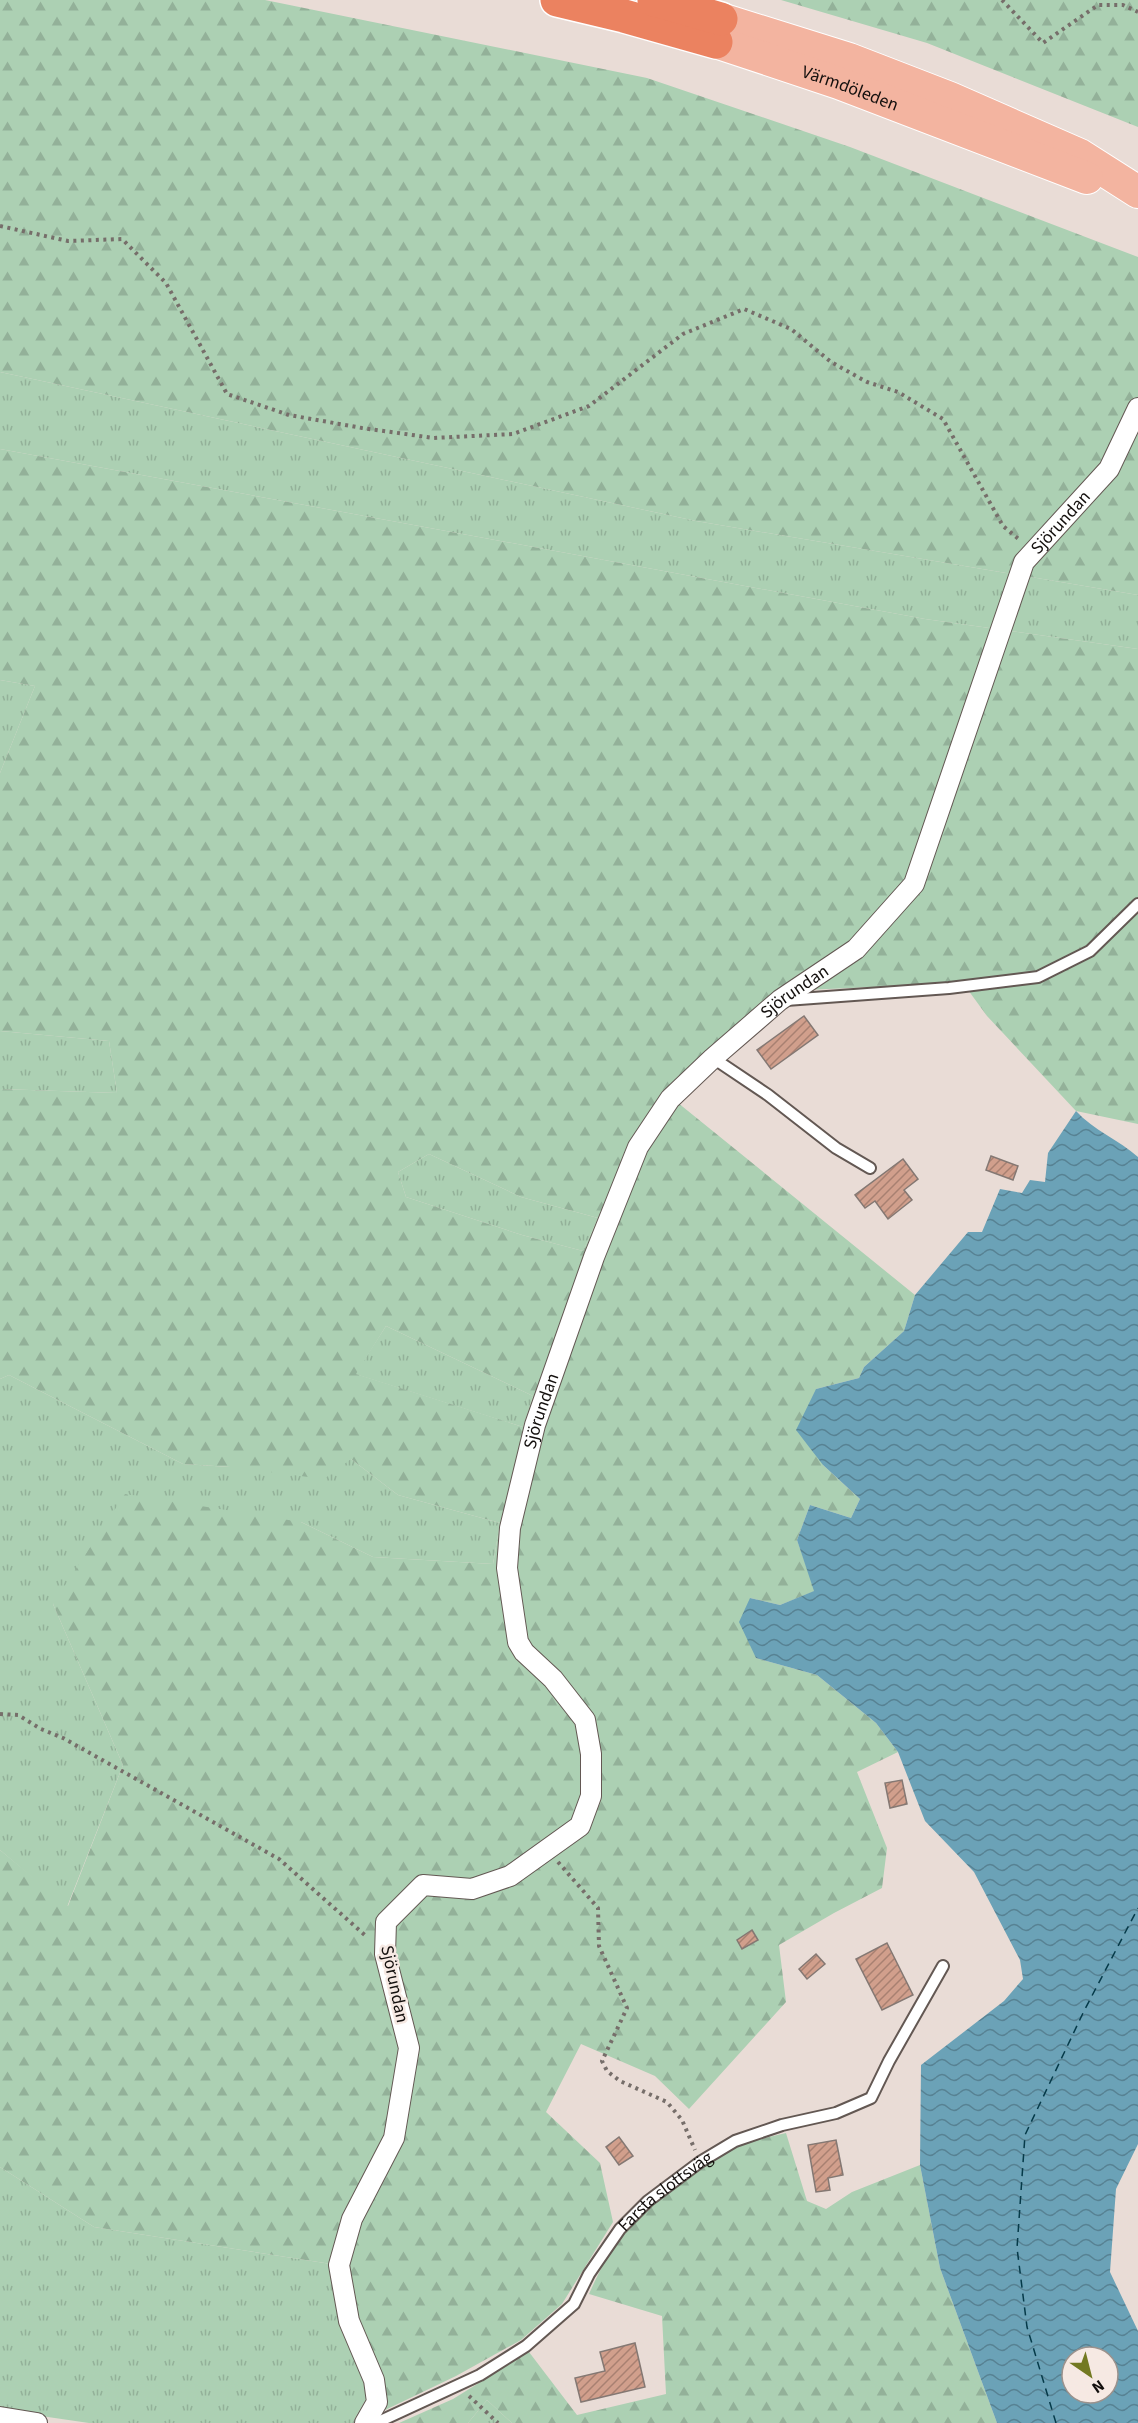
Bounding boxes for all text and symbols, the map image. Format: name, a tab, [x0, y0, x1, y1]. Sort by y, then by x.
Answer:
street label: Värmdöleden	[799, 60, 902, 118]
street label: Sjörundan	[1025, 485, 1096, 560]
street label: Sjörundan	[755, 959, 834, 1025]
street label: Sjörundan	[518, 1370, 565, 1452]
street label: Sjörundan	[374, 1943, 415, 2025]
street label: Farsta slottsväg	[612, 2145, 717, 2237]
north arrow	[1060, 2345, 1120, 2405]
text: N	[1087, 2374, 1109, 2399]

